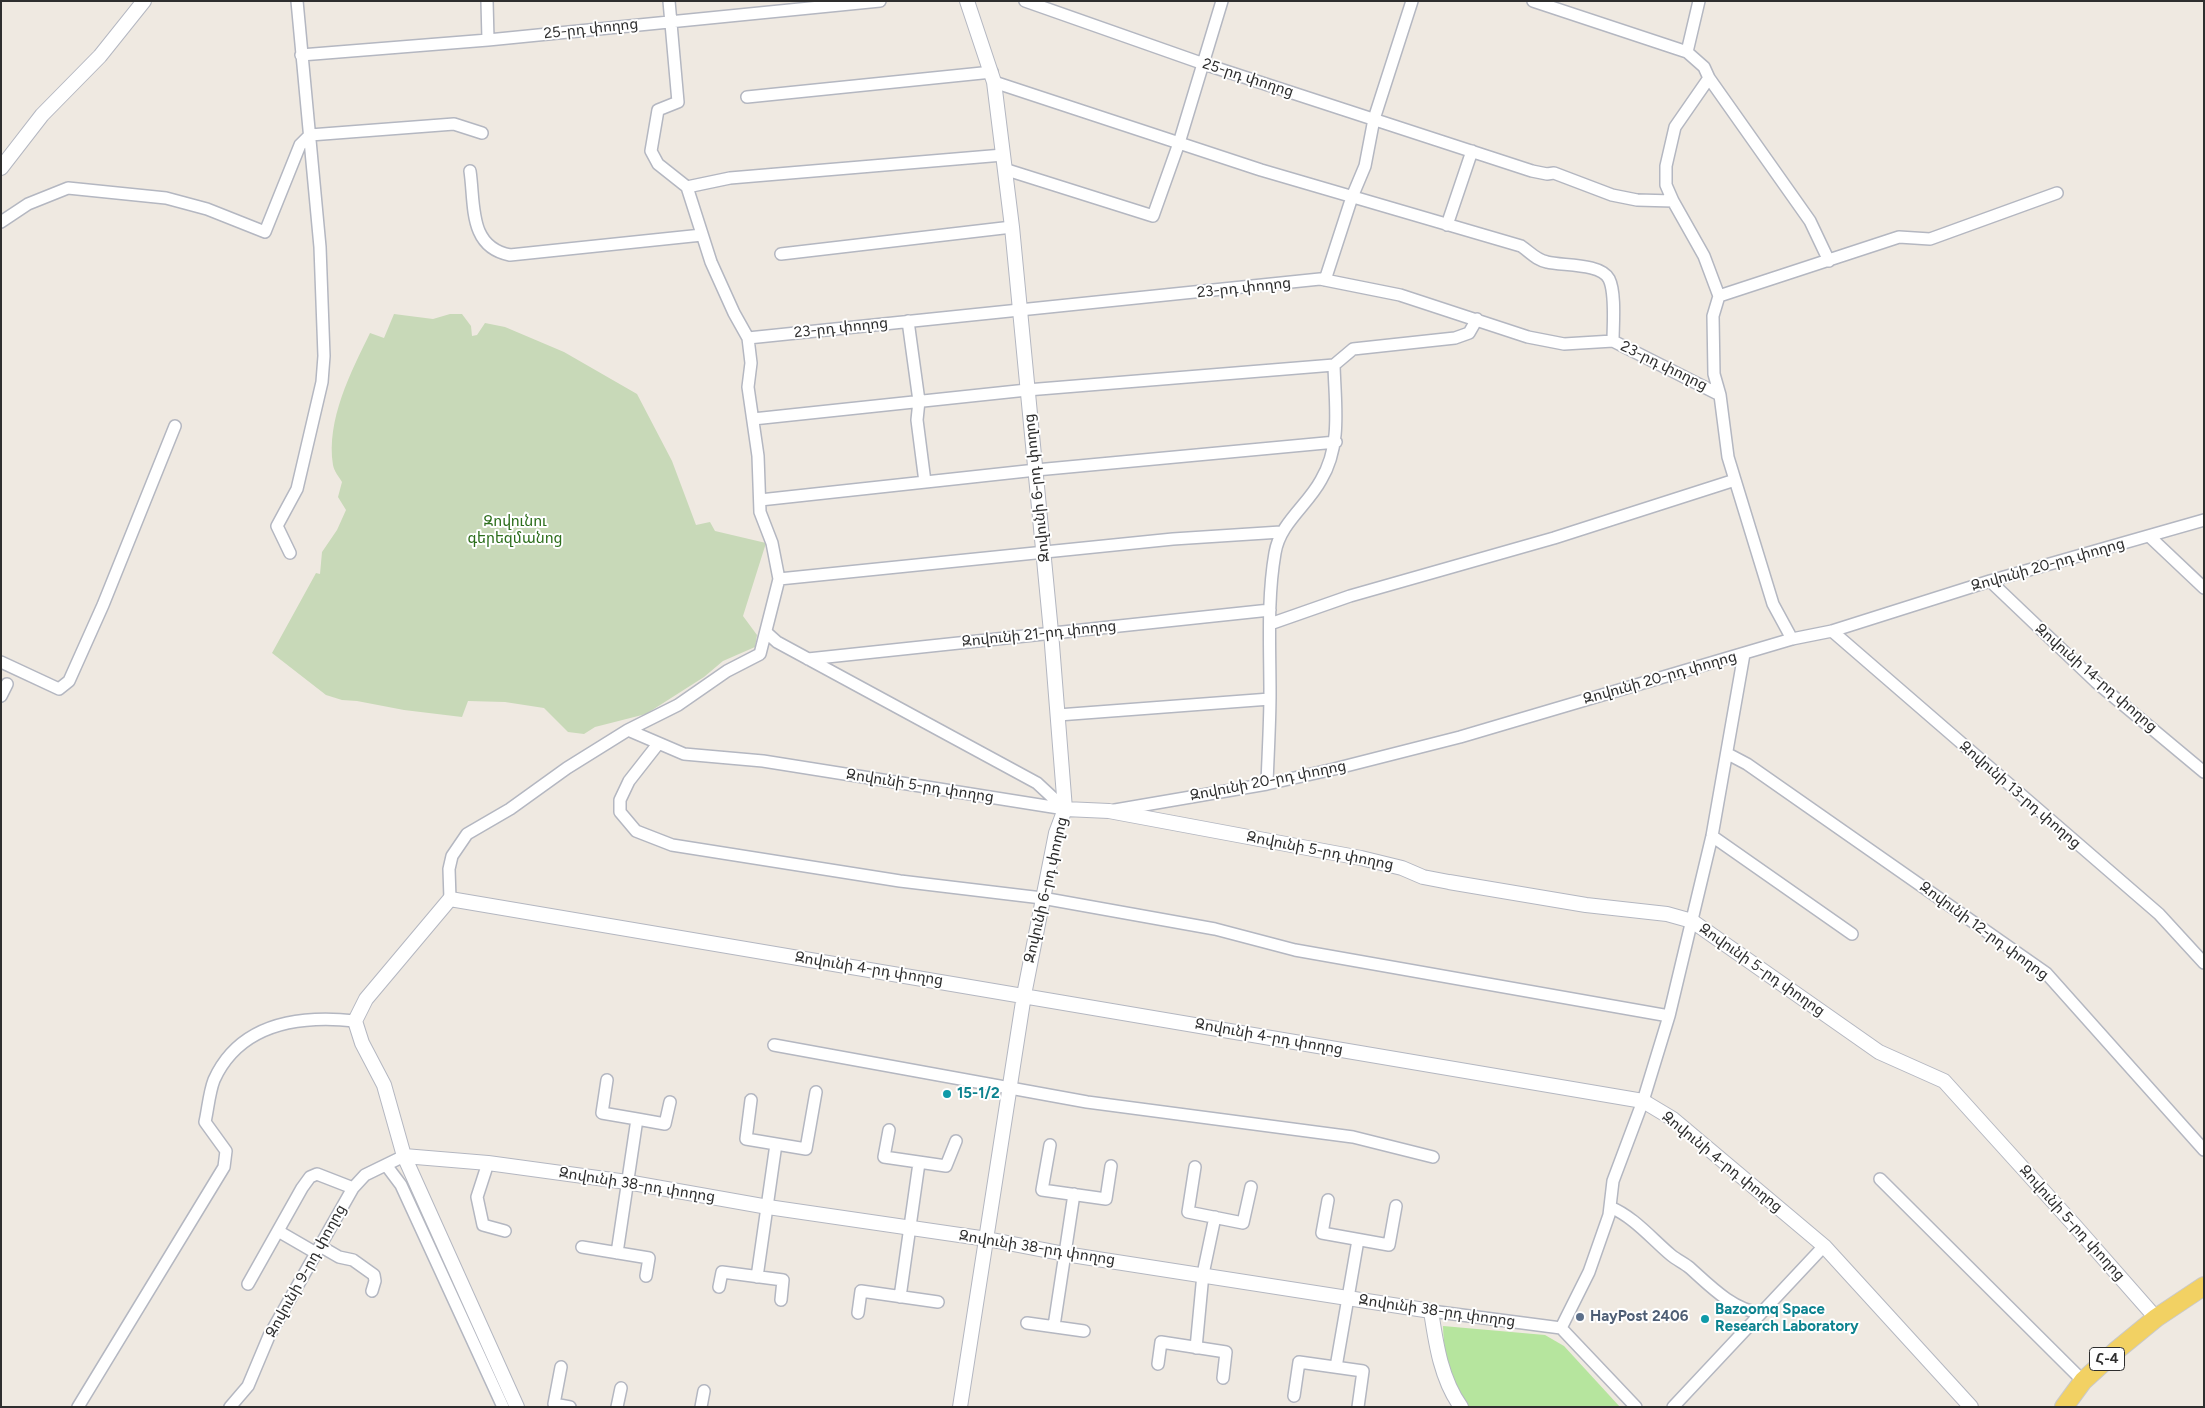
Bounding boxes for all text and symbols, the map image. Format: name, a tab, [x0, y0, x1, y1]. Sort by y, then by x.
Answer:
street label: 25-րդ փողոց	[543, 15, 639, 43]
street label: 25-րդ փողոց	[1200, 55, 1296, 101]
street label: 23-րդ փողոց	[1196, 274, 1292, 302]
street label: 23-րդ փողոց	[793, 314, 889, 342]
street label: 23-րդ փողոց	[1618, 337, 1710, 395]
street label: Զովունի 6-րդ փողոց	[1020, 413, 1054, 563]
park label: Զովունու գերեզմանոց	[467, 513, 563, 548]
street label: Զովունի 20-րդ փողոց	[1969, 534, 2127, 596]
street label: Զովունի 21-րդ փողոց	[961, 617, 1117, 651]
street label: Զովունի 14-րդ փողոց	[2031, 620, 2161, 736]
street label: Զովունի 20-րդ փողոց	[1581, 647, 1739, 709]
street label: Զովունի 13-րդ փողոց	[1956, 737, 2084, 853]
street label: Զովունի 20-րդ փողոց	[1188, 757, 1348, 805]
street label: Զովունի 5-րդ փողոց	[845, 765, 995, 807]
street label: Զովունի 6-րդ փողոց	[1020, 815, 1072, 965]
street label: Զովունի 5-րդ փողոց	[1245, 828, 1395, 874]
street label: Զովունի 12-րդ փողոց	[1916, 878, 2052, 984]
street label: Զովունի 5-րդ փողոց	[1696, 920, 1828, 1020]
street label: Զովունի 4-րդ փողոց	[793, 948, 945, 990]
street label: Զովունի 4-րդ փողոց	[1194, 1015, 1344, 1059]
place label: 15-1/2	[957, 1085, 1000, 1103]
marker: 15-1/2	[941, 1088, 953, 1100]
street label: Զովունի 4-րդ փողոց	[1658, 1108, 1786, 1216]
street label: Զովունի 5-րդ փողոց	[2015, 1161, 2129, 1285]
street label: Զովունի 38-րդ փողոց	[557, 1164, 717, 1206]
street label: Զովունի 9-րդ փողոց	[262, 1201, 350, 1341]
street label: Զովունի 38-րդ փողոց	[957, 1227, 1117, 1269]
street label: Զովունի 38-րդ փողոց	[1357, 1291, 1517, 1331]
place label: Bazoomq Space Research Laboratory	[1715, 1301, 1859, 1336]
place label: HayPost 2406	[1590, 1308, 1688, 1326]
marker: HayPost 2406	[1574, 1311, 1586, 1323]
marker: Bazoomq Space Research Laboratory	[1699, 1313, 1711, 1325]
road number: Հ-4	[2090, 1348, 2124, 1370]

